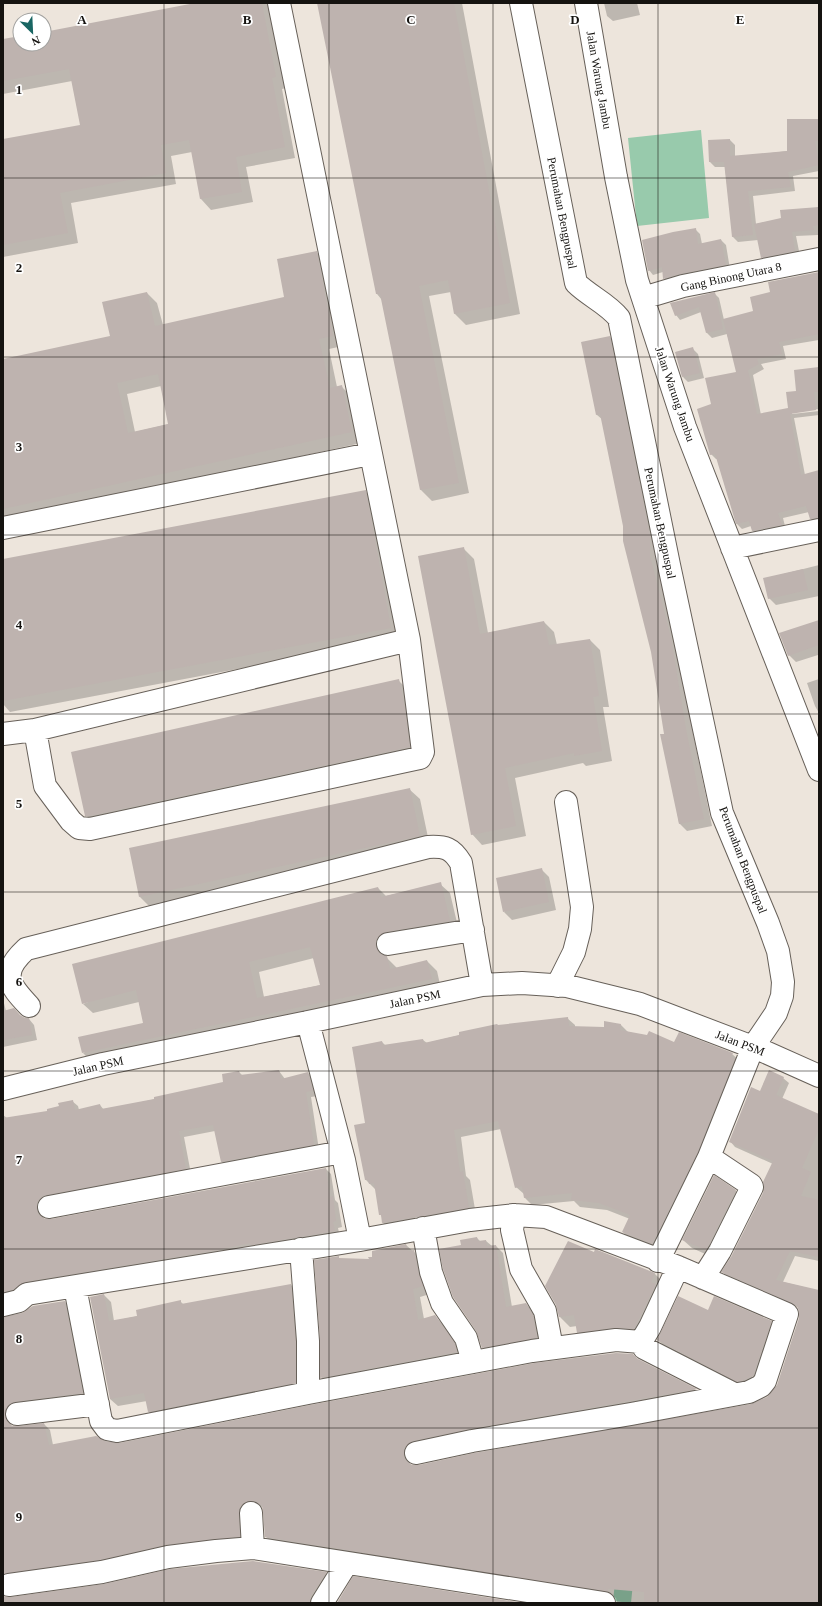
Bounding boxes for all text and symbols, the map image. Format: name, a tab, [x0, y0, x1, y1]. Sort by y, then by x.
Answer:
north arrow	[12, 12, 52, 52]
text: A	[77, 12, 87, 27]
text: B	[243, 12, 252, 27]
text: C	[406, 12, 416, 27]
text: D	[570, 12, 580, 27]
text: E	[736, 12, 744, 27]
street label: Jalan Warung Jambu	[583, 30, 615, 130]
text: N	[30, 34, 42, 48]
text: 1	[16, 82, 22, 97]
street label: Perumahan Bengpuspal	[544, 156, 580, 271]
street label: Gang Binong Utara 8	[679, 259, 783, 295]
text: 2	[16, 260, 22, 275]
street label: Jalan Warung Jambu	[652, 345, 698, 443]
text: 3	[16, 439, 23, 454]
street label: Perumahan Bengpuspal	[641, 466, 679, 581]
text: 4	[16, 617, 23, 632]
text: 5	[16, 796, 23, 811]
street label: Perumahan Bengpuspal	[716, 804, 770, 916]
text: 6	[16, 974, 23, 989]
street label: Jalan PSM	[388, 987, 442, 1011]
street label: Jalan PSM	[713, 1027, 767, 1059]
street label: Jalan PSM	[71, 1053, 125, 1079]
text: 7	[16, 1152, 23, 1167]
text: 8	[16, 1331, 23, 1346]
text: 9	[16, 1509, 23, 1524]

